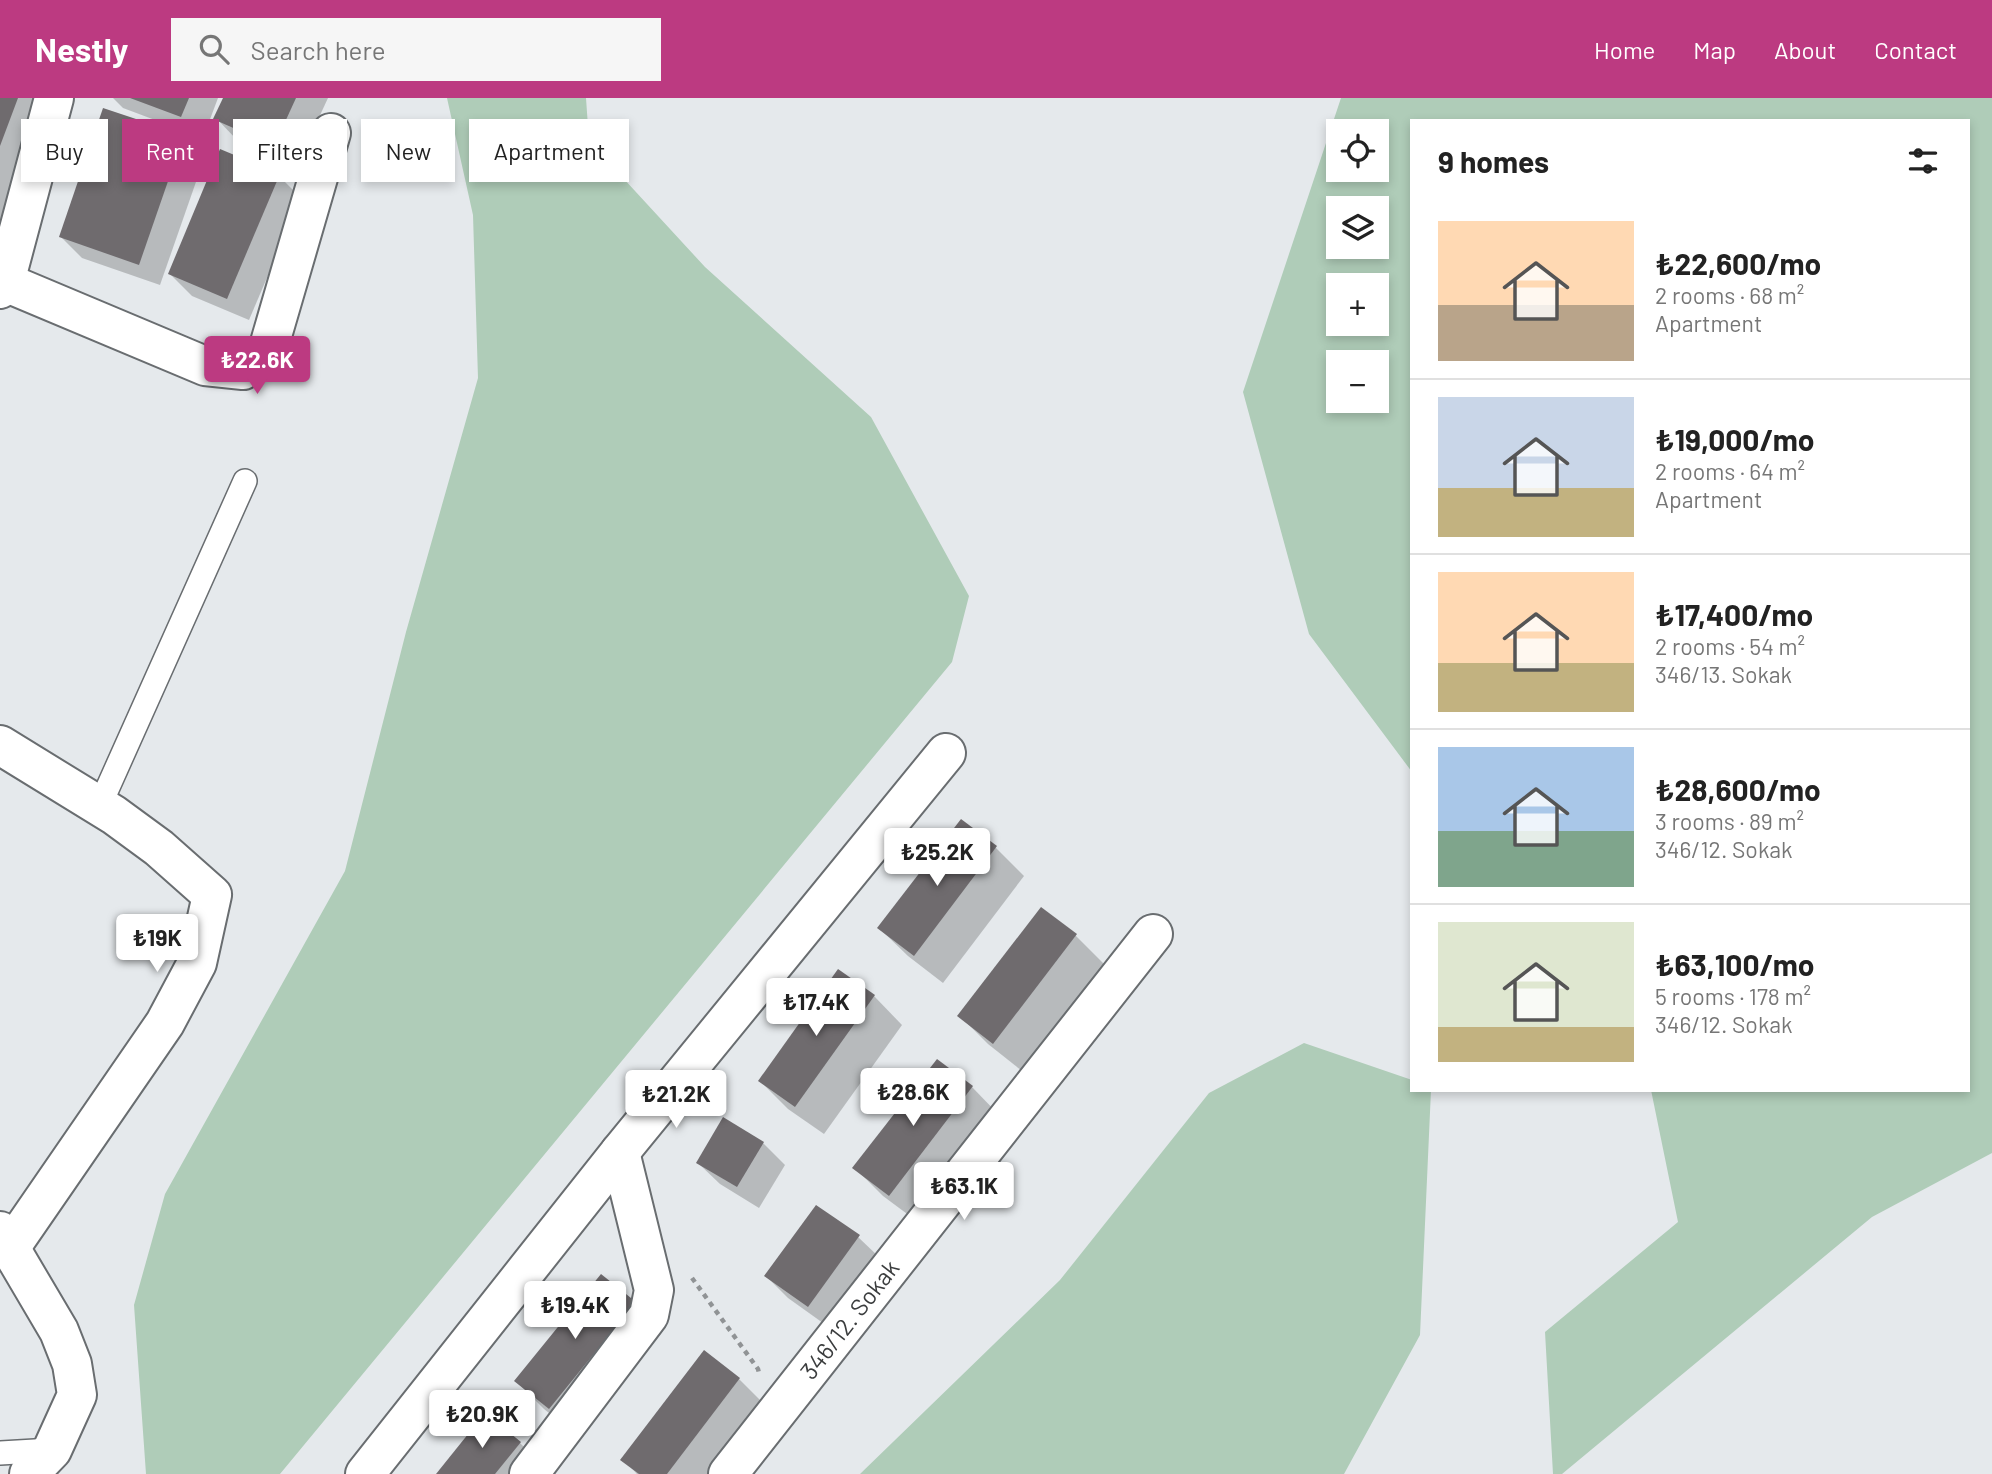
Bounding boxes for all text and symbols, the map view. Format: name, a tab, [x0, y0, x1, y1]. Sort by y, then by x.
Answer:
search box	[171, 18, 661, 81]
text: Nestly	[35, 29, 129, 69]
icon: search	[195, 30, 233, 68]
text: Search here	[251, 34, 386, 65]
text: Home	[1594, 35, 1655, 64]
text: Map	[1693, 35, 1736, 64]
text: About	[1774, 35, 1836, 64]
text: Contact	[1874, 35, 1957, 64]
chip: Buy	[21, 119, 108, 182]
chip: Rent	[122, 119, 219, 182]
chip: Filters	[233, 119, 347, 182]
chip: New	[361, 119, 455, 182]
chip: Apartment	[469, 119, 629, 182]
map controls	[1326, 119, 1389, 413]
button: locate	[1326, 119, 1389, 182]
icon: filters	[1904, 142, 1942, 180]
text: 9 homes	[1438, 143, 1549, 179]
button: layers	[1326, 196, 1389, 259]
text: ₺22,600/mo	[1655, 245, 1821, 281]
icon: home	[1494, 249, 1578, 333]
button: +	[1326, 273, 1389, 336]
text: 2 rooms · 68 m²	[1655, 281, 1804, 309]
text: Apartment	[1655, 309, 1762, 337]
pin: ₺22.6K	[200, 336, 314, 396]
text: ₺22.6K	[220, 345, 294, 373]
button: −	[1326, 350, 1389, 413]
text: ₺19,000/mo	[1655, 421, 1814, 457]
icon: home	[1494, 425, 1578, 509]
text: 2 rooms · 64 m²	[1655, 457, 1805, 485]
text: Apartment	[1655, 485, 1762, 513]
text: ₺17,400/mo	[1655, 596, 1813, 632]
icon: home	[1494, 600, 1578, 684]
text: 2 rooms · 54 m²	[1655, 632, 1805, 660]
text: 346/13. Sokak	[1655, 660, 1792, 688]
text: ₺28,600/mo	[1655, 771, 1821, 807]
icon: home	[1494, 775, 1578, 859]
text: 3 rooms · 89 m²	[1655, 807, 1804, 835]
pin: ₺25.2K	[880, 828, 994, 888]
text: 346/12. Sokak	[1655, 835, 1793, 863]
text: ₺25.2K	[900, 837, 974, 865]
pin: ₺19K	[116, 914, 198, 974]
text: ₺19K	[132, 923, 182, 951]
text: ₺63,100/mo	[1655, 946, 1815, 982]
icon: home	[1494, 950, 1578, 1034]
pin: ₺17.4K	[759, 978, 873, 1038]
text: 5 rooms · 178 m²	[1655, 982, 1811, 1010]
text: ₺17.4K	[782, 987, 850, 1015]
text: 346/12. Sokak	[1655, 1010, 1793, 1038]
pin: ₺28.6K	[856, 1068, 970, 1128]
pin: ₺21.2K	[619, 1070, 733, 1130]
text: ₺28.6K	[876, 1077, 950, 1105]
text: ₺21.2K	[641, 1079, 711, 1107]
pin: ₺63.1K	[907, 1162, 1021, 1222]
text: ₺63.1K	[930, 1171, 998, 1199]
street label: 346/12. Sokak	[793, 1254, 905, 1384]
pin: ₺19.4K	[518, 1282, 632, 1341]
text: ₺19.4K	[540, 1290, 610, 1318]
pin: ₺20.9K	[425, 1390, 539, 1450]
text: ₺20.9K	[445, 1399, 519, 1427]

